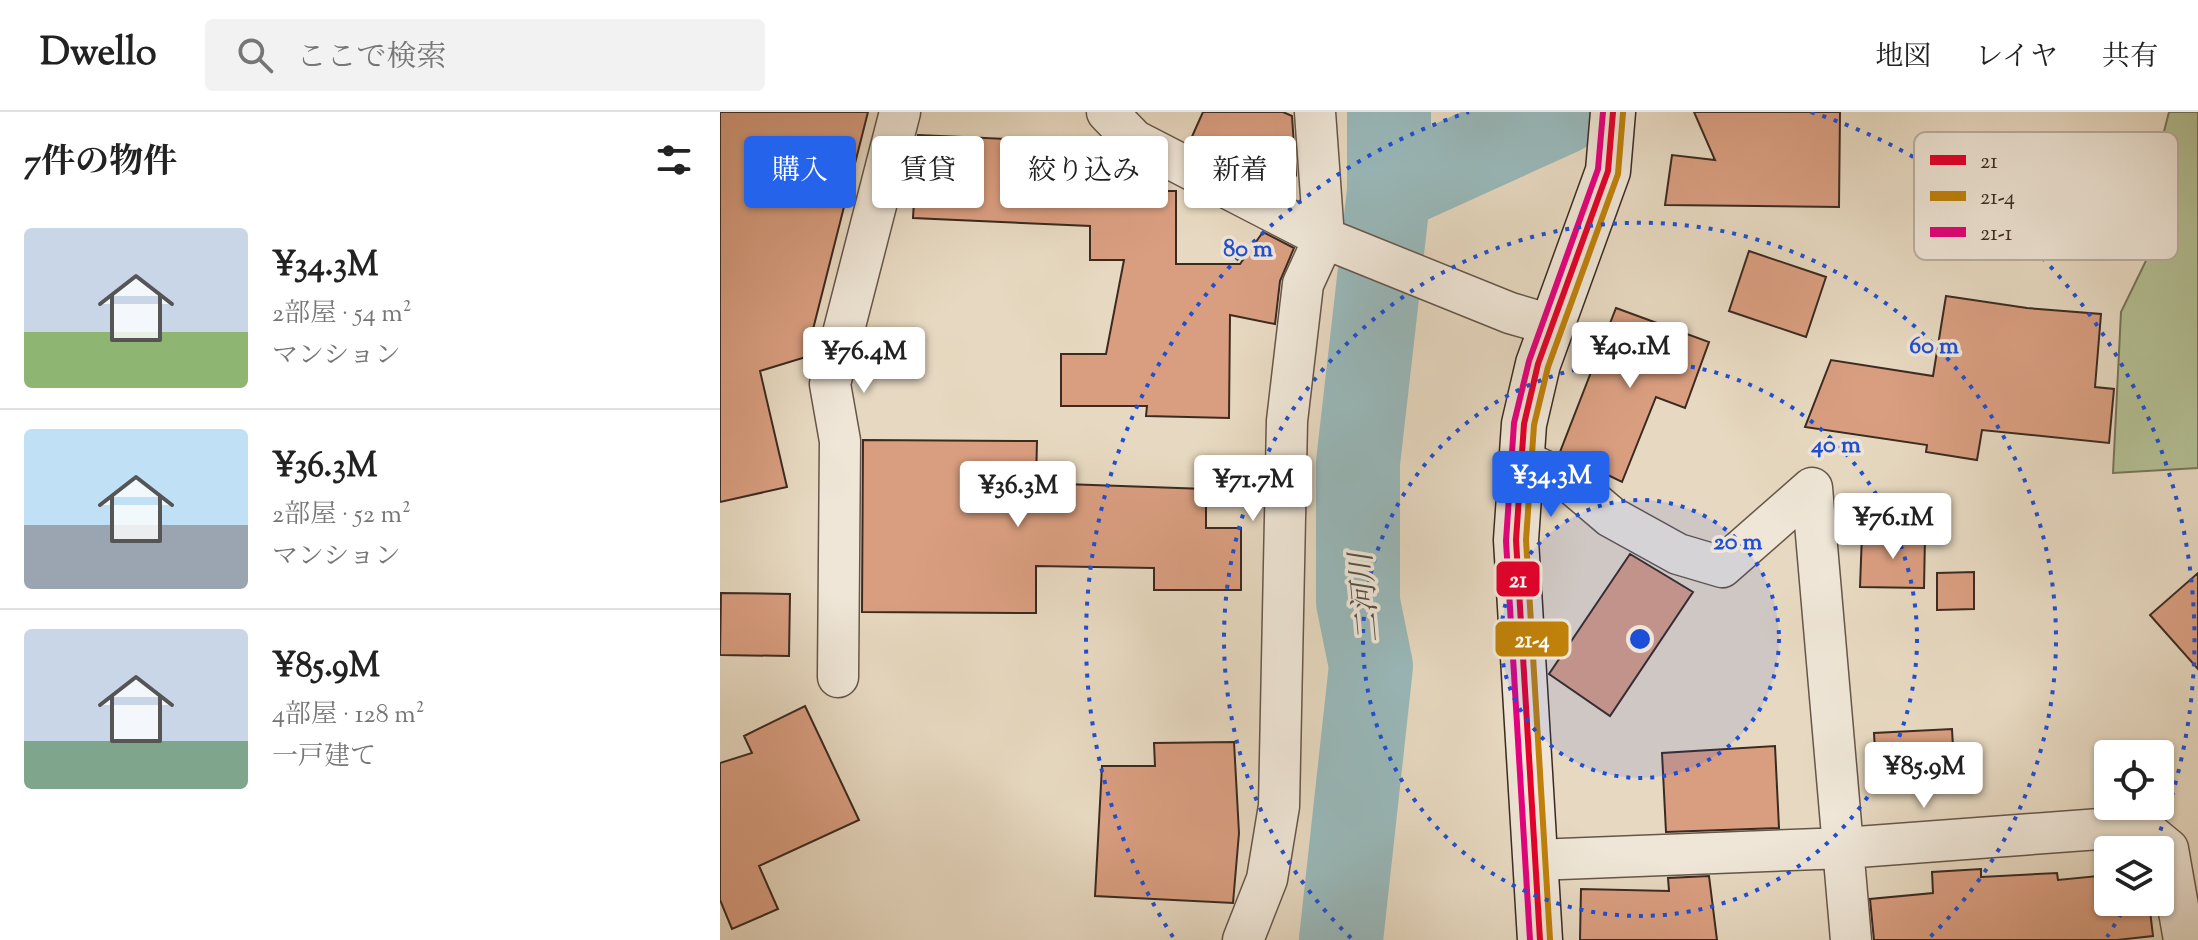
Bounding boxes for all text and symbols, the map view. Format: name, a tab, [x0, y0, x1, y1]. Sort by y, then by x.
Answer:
search box	[205, 19, 765, 91]
text: Dwello	[40, 28, 157, 82]
icon: search	[233, 33, 277, 77]
text: ここで検索	[297, 37, 447, 80]
text: 地図	[1875, 38, 1931, 78]
text: レイヤ	[1975, 38, 2058, 78]
text: 共有	[2102, 38, 2158, 78]
legend	[1914, 132, 2178, 260]
chip: 購入	[744, 136, 856, 208]
chip: 賃貸	[872, 136, 984, 208]
chip: 絞り込み	[1000, 136, 1168, 208]
chip: 新着	[1184, 136, 1296, 208]
icon: filters	[652, 138, 696, 182]
text: 7件の物件	[24, 139, 177, 188]
text: 21	[1980, 147, 1998, 179]
text: 21-4	[1980, 183, 2015, 215]
text: 21-1	[1980, 219, 2013, 251]
text: 80 m	[1223, 233, 1273, 267]
text: ¥34.3M	[272, 242, 378, 291]
icon: home	[88, 260, 184, 356]
text: 2部屋 · 54 m²	[272, 296, 412, 333]
pin: ¥40.1M	[1565, 322, 1695, 390]
pin: ¥76.4M	[799, 327, 929, 395]
text: ¥40.1M	[1590, 329, 1670, 366]
text: 60 m	[1909, 330, 1959, 364]
text: ¥76.4M	[821, 334, 907, 371]
text: マンション	[272, 338, 401, 375]
text: 40 m	[1810, 429, 1861, 463]
text: ¥36.3M	[272, 443, 377, 492]
pin: ¥34.3M	[1486, 451, 1616, 519]
pin: ¥71.7M	[1188, 455, 1318, 523]
text: ¥34.3M	[1510, 458, 1592, 495]
icon: home	[88, 461, 184, 557]
pin: ¥36.3M	[953, 461, 1083, 529]
text: ¥71.7M	[1212, 462, 1294, 499]
text: ¥36.3M	[978, 468, 1058, 505]
pin: ¥76.1M	[1828, 493, 1958, 561]
text: 2部屋 · 52 m²	[272, 497, 411, 534]
text: ¥76.1M	[1852, 500, 1934, 537]
text: 20 m	[1714, 526, 1763, 560]
text: マンション	[272, 539, 401, 576]
water label: 二河川	[1341, 548, 1392, 644]
line badge: 21	[1495, 560, 1541, 598]
text: 21	[1509, 566, 1527, 598]
line badge: 21-4	[1494, 620, 1570, 658]
centre of rings	[1626, 625, 1654, 653]
text: 21-4	[1514, 626, 1550, 658]
text: ¥85.9M	[272, 643, 380, 692]
icon: home	[88, 661, 184, 757]
text: 4部屋 · 128 m²	[272, 697, 425, 734]
text: 一戸建て	[272, 739, 376, 776]
map controls	[2094, 740, 2174, 916]
button: locate	[2094, 740, 2174, 820]
pin: ¥85.9M	[1859, 742, 1989, 810]
text: ¥85.9M	[1883, 749, 1965, 786]
button: layers	[2094, 836, 2174, 916]

